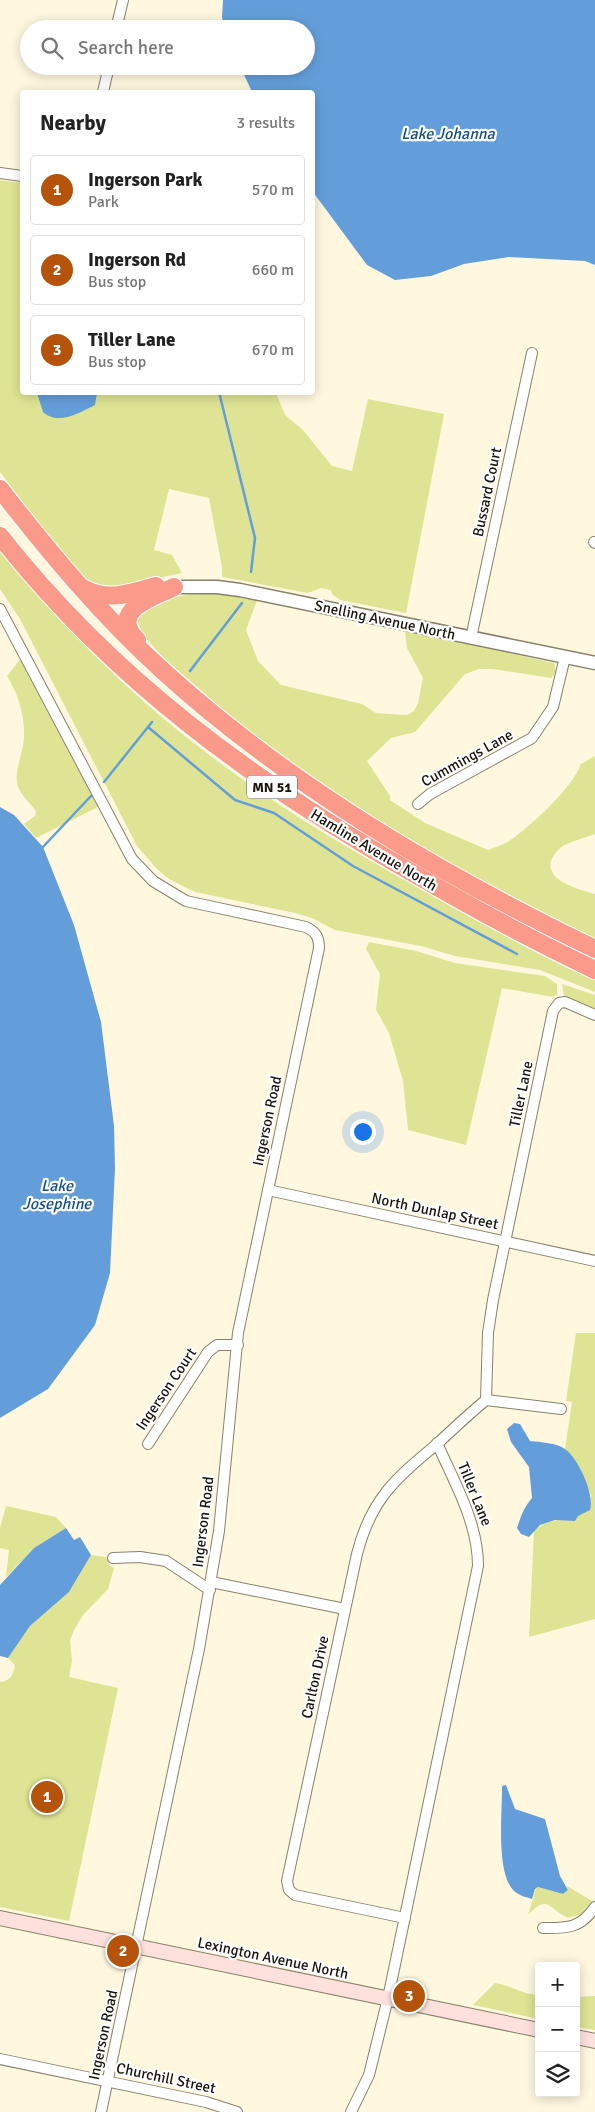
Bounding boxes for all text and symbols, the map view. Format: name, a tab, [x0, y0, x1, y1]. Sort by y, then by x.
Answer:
search box	[20, 20, 315, 75]
icon: search	[38, 34, 66, 62]
text: Search here	[78, 36, 174, 60]
text: Nearby	[40, 110, 106, 136]
text: 3 results	[236, 113, 295, 133]
water label: Lake Johanna	[401, 124, 496, 144]
text: Ingerson Park	[88, 168, 202, 192]
text: 1	[53, 180, 61, 200]
text: 570 m	[252, 180, 294, 200]
text: Park	[88, 192, 119, 212]
text: Ingerson Rd	[88, 248, 186, 272]
text: 2	[53, 260, 61, 280]
text: 660 m	[252, 260, 294, 280]
text: Bus stop	[88, 272, 146, 292]
text: Tiller Lane	[88, 328, 176, 352]
text: 3	[53, 340, 61, 360]
text: 670 m	[252, 340, 294, 360]
text: Bus stop	[88, 352, 146, 372]
street label: Bussard Court	[469, 446, 505, 538]
street label: Snelling Avenue North	[313, 596, 457, 644]
street label: Cummings Lane	[418, 725, 516, 791]
road number: MN 51	[247, 776, 297, 799]
street label: Hamline Avenue North	[307, 805, 441, 895]
street label: Tiller Lane	[505, 1059, 537, 1129]
street label: Ingerson Road	[249, 1074, 285, 1168]
your location	[350, 1119, 376, 1145]
water label: Lake Josephine	[23, 1176, 92, 1214]
street label: North Dunlap Street	[370, 1189, 500, 1233]
street label: Ingerson Court	[132, 1344, 200, 1434]
street label: Tiller Lane	[454, 1459, 496, 1529]
street label: Ingerson Road	[188, 1475, 218, 1568]
street label: Carlton Drive	[297, 1634, 333, 1720]
pin: 1	[31, 1778, 63, 1816]
pin: 2	[107, 1932, 139, 1970]
street label: Lexington Avenue North	[196, 1933, 350, 1983]
map controls	[535, 1962, 580, 2097]
button: +	[535, 1962, 580, 2007]
pin: 3	[393, 1977, 425, 2015]
street label: Ingerson Road	[85, 1988, 121, 2082]
button: −	[535, 2007, 580, 2052]
button: layers	[535, 2052, 580, 2097]
street label: Churchill Street	[115, 2059, 217, 2097]

